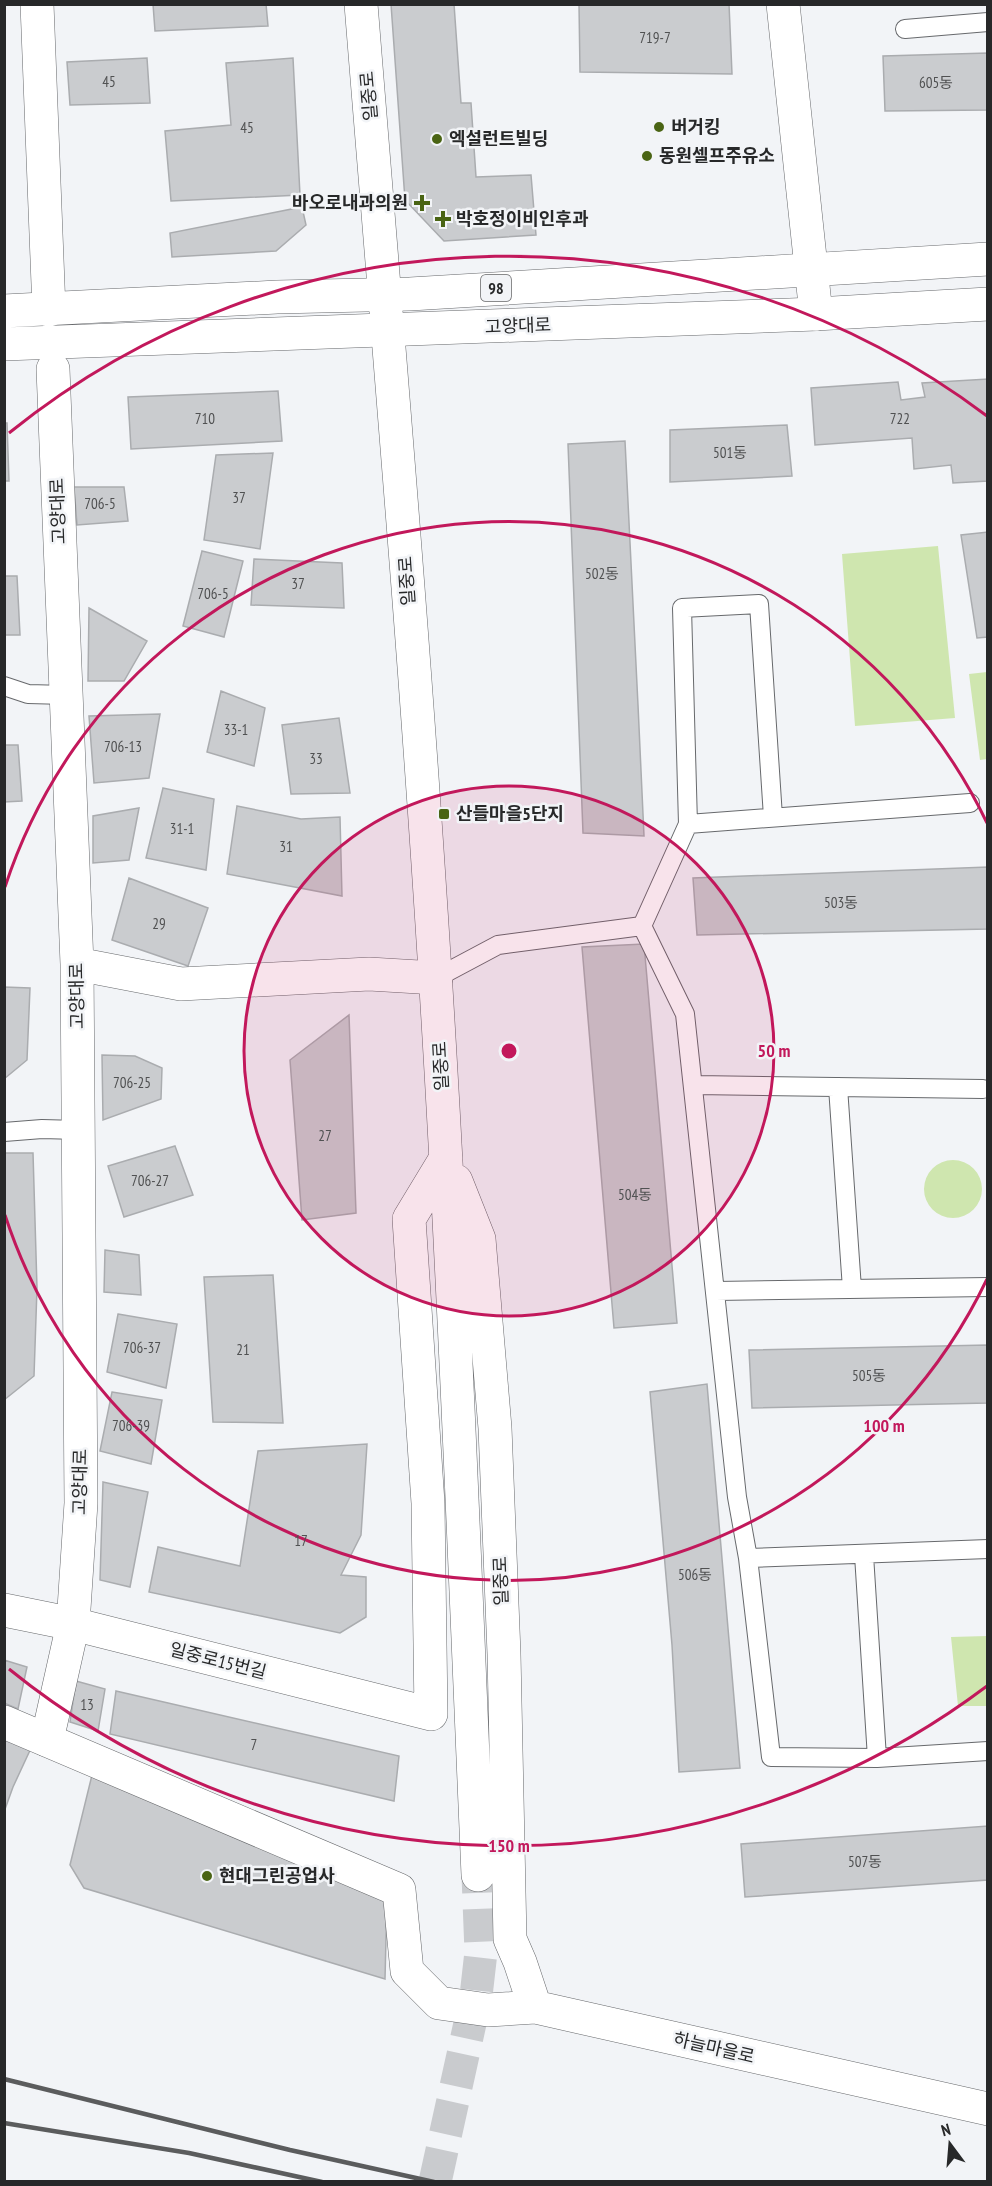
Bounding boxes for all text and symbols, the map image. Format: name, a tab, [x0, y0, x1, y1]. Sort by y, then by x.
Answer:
house number: 719-7	[639, 28, 671, 47]
street label: 일중로	[355, 70, 382, 122]
house number: 45	[102, 72, 116, 91]
house number: 605동	[919, 73, 953, 92]
place label: 버거킹	[671, 115, 721, 138]
house number: 45	[240, 118, 254, 137]
marker: 버거킹	[652, 120, 666, 134]
place label: 엑설런트빌딩	[449, 127, 548, 150]
marker: 엑설런트빌딩	[430, 132, 444, 146]
place label: 동원셀프주유소	[659, 144, 775, 167]
marker: 동원셀프주유소	[640, 149, 654, 163]
place label: 바오로내과의원	[292, 191, 408, 214]
marker: 바오로내과의원	[413, 194, 431, 212]
place label: 박호정이비인후과	[456, 207, 589, 230]
marker: 박호정이비인후과	[434, 210, 452, 228]
road number: 98	[481, 275, 511, 301]
street label: 고양대로	[484, 313, 551, 338]
house number: 710	[195, 409, 215, 428]
house number: 722	[890, 409, 910, 428]
house number: 501동	[713, 443, 747, 462]
street label: 고양대로	[45, 478, 70, 545]
house number: 37	[232, 488, 246, 507]
house number: 706-5	[84, 494, 116, 513]
street label: 일중로	[393, 555, 420, 607]
house number: 502동	[585, 564, 619, 583]
house number: 37	[291, 574, 305, 593]
house number: 706-5	[197, 584, 229, 603]
house number: 33-1	[224, 720, 248, 739]
house number: 706-13	[104, 737, 142, 756]
house number: 33	[309, 749, 323, 768]
place label: 산들마을5단지	[456, 802, 564, 825]
marker: 산들마을5단지	[437, 807, 451, 821]
house number: 31-1	[170, 819, 194, 838]
house number: 31	[279, 837, 293, 856]
house number: 503동	[824, 893, 858, 912]
house number: 29	[152, 914, 166, 933]
street label: 고양대로	[64, 963, 89, 1029]
text: 50 m	[758, 1039, 790, 1062]
street label: 일중로	[428, 1041, 453, 1091]
centre of rings	[499, 1041, 519, 1061]
house number: 706-25	[113, 1073, 151, 1092]
house number: 27	[318, 1126, 332, 1145]
house number: 706-27	[131, 1171, 169, 1190]
house number: 504동	[618, 1185, 652, 1204]
house number: 706-37	[123, 1338, 161, 1357]
house number: 21	[236, 1340, 250, 1359]
house number: 505동	[852, 1366, 886, 1385]
text: 100 m	[863, 1414, 905, 1437]
house number: 706-39	[112, 1416, 150, 1435]
street label: 고양대로	[67, 1449, 92, 1515]
house number: 17	[294, 1531, 308, 1550]
street label: 일중로	[488, 1556, 513, 1606]
house number: 506동	[678, 1565, 712, 1584]
street label: 일중로15번길	[167, 1637, 269, 1684]
house number: 13	[80, 1695, 94, 1714]
house number: 7	[251, 1735, 257, 1754]
text: 150 m	[488, 1834, 530, 1857]
house number: 507동	[848, 1852, 882, 1871]
place label: 현대그린공업사	[219, 1864, 335, 1887]
marker: 현대그린공업사	[200, 1869, 214, 1883]
street label: 하늘마을로	[671, 2027, 757, 2068]
north arrow	[920, 2114, 980, 2174]
text: N	[939, 2119, 953, 2140]

